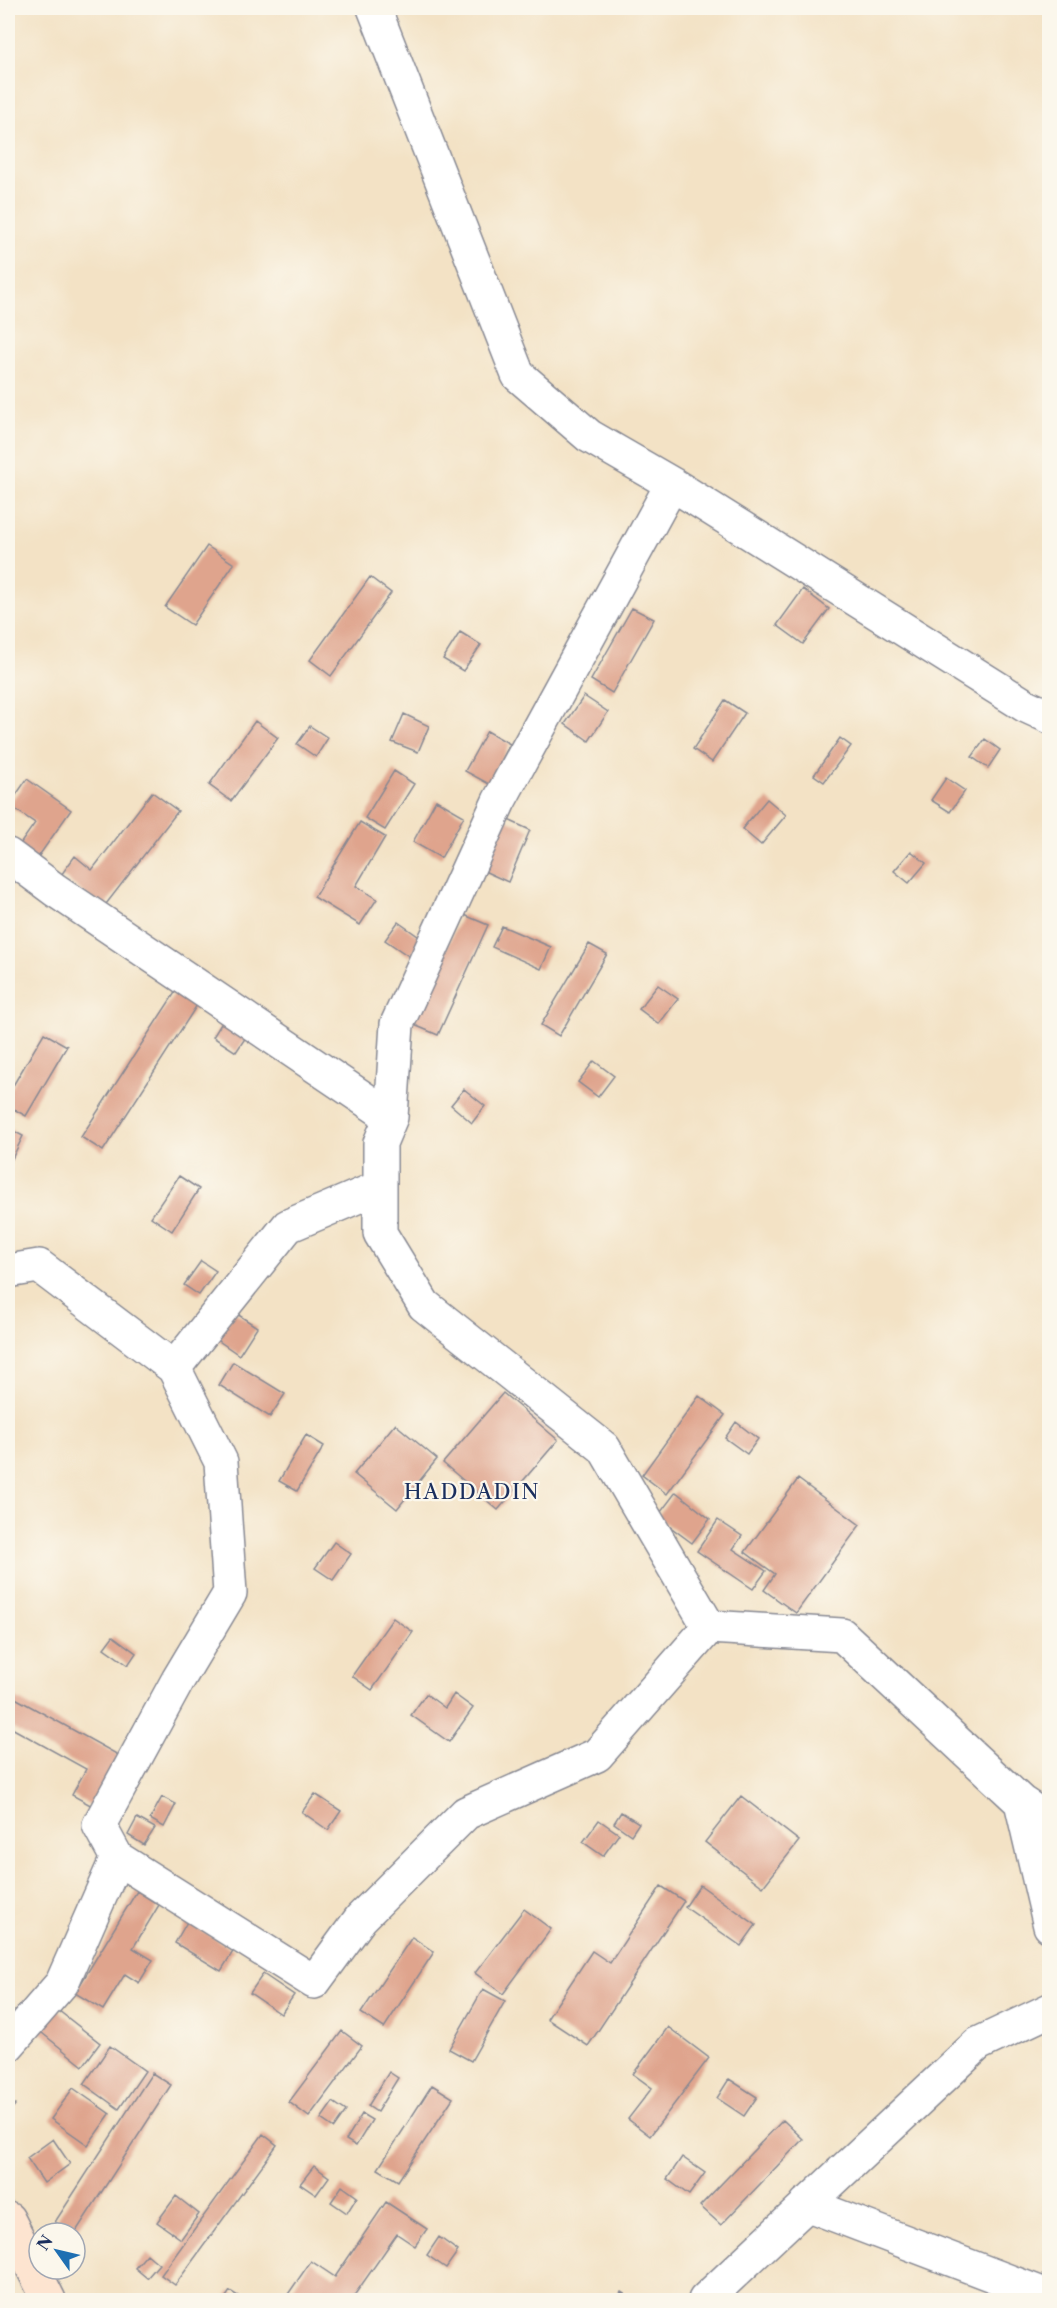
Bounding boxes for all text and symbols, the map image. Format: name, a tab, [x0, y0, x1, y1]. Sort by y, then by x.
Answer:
district label: HADDADIN	[404, 1479, 540, 1504]
north arrow	[27, 2221, 87, 2281]
text: N	[32, 2231, 57, 2254]

